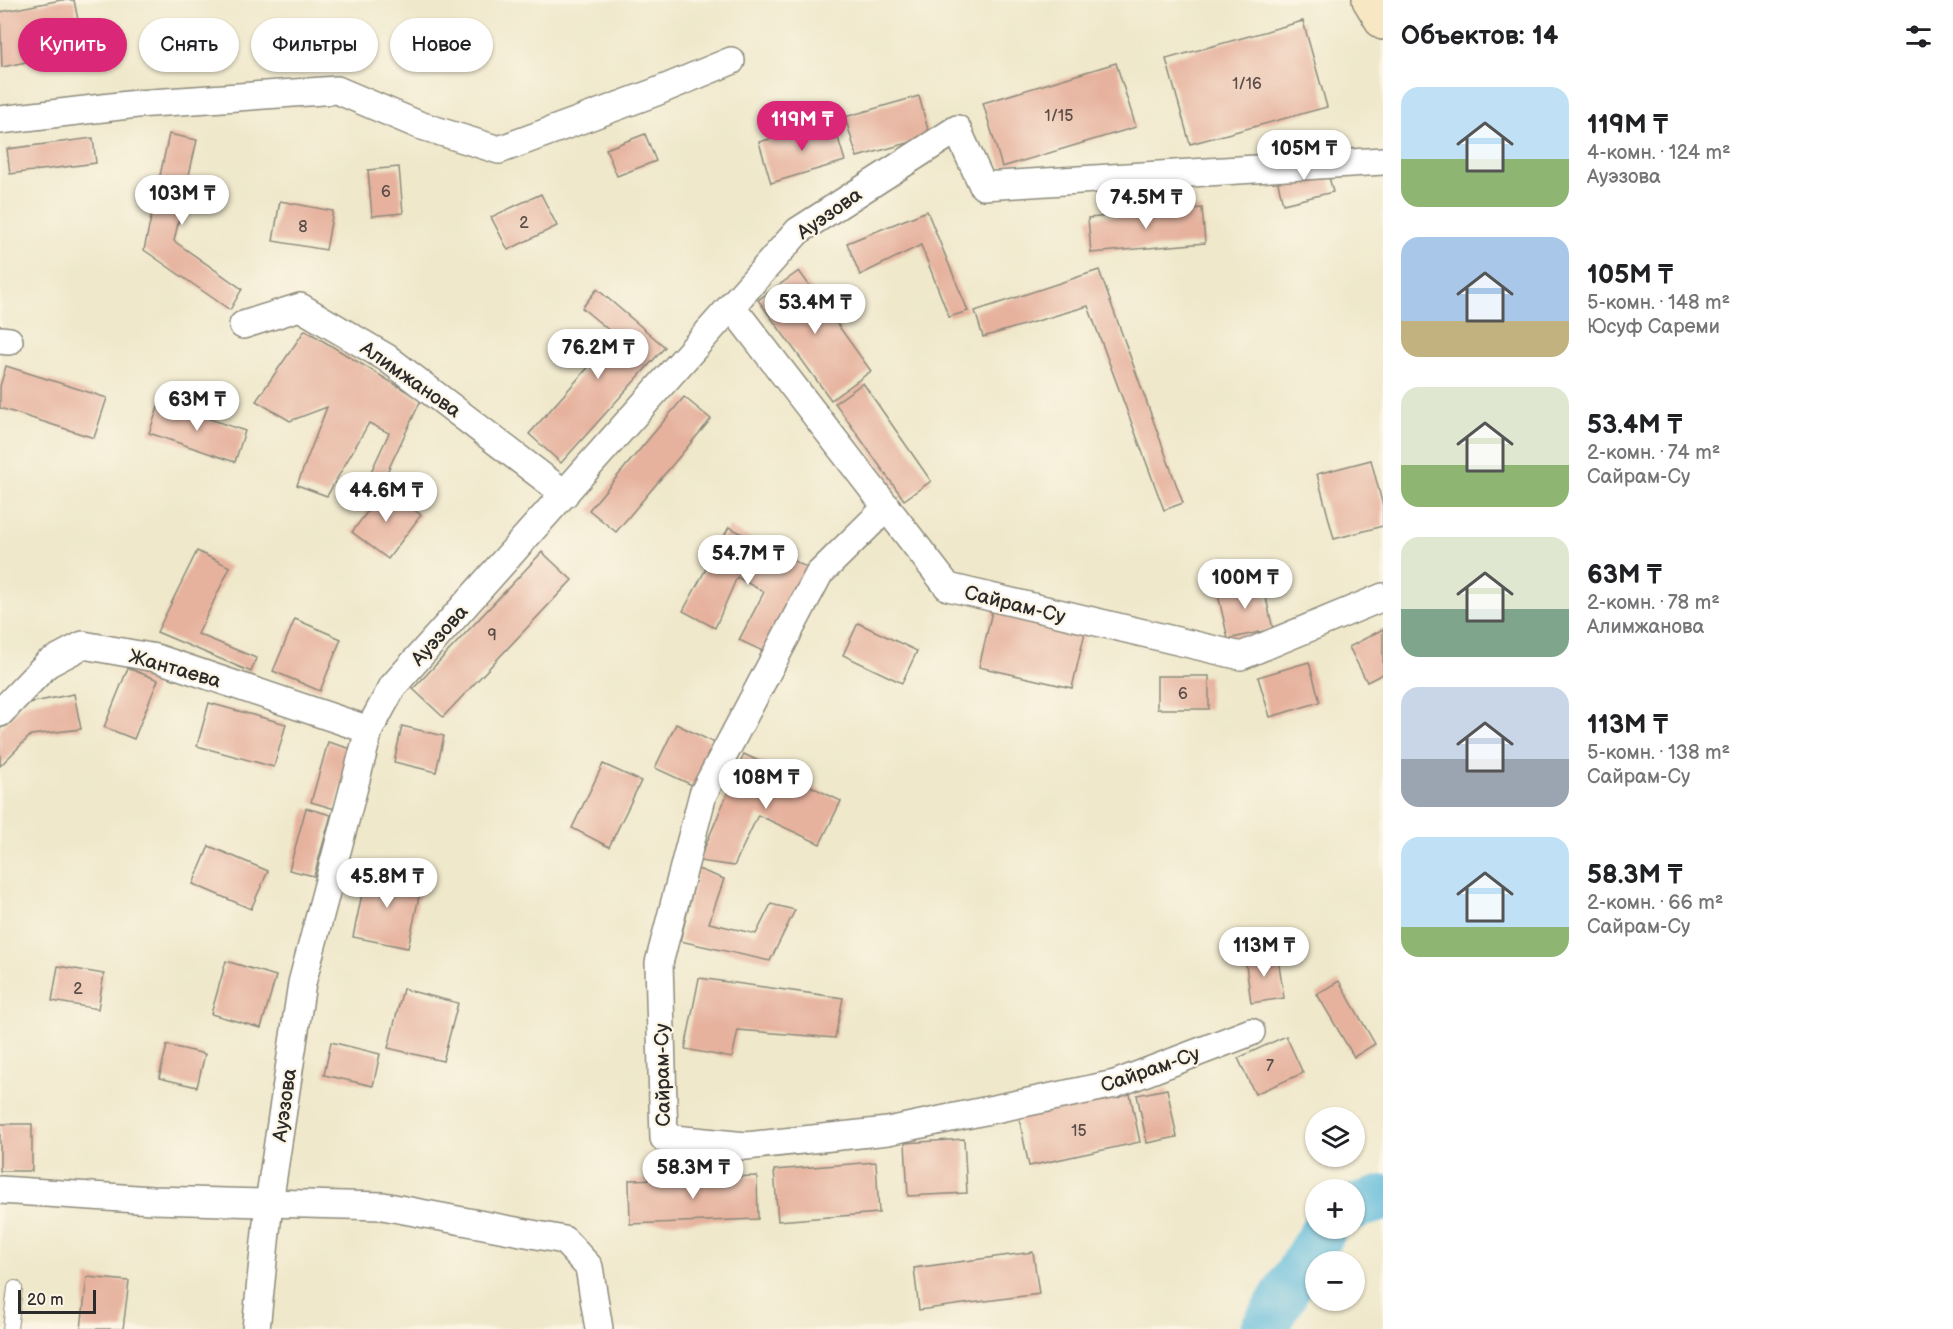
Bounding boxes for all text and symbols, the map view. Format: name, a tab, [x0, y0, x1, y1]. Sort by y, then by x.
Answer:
chip: Купить	[18, 18, 127, 72]
chip: Снять	[139, 18, 239, 72]
chip: Фильтры	[251, 18, 378, 72]
chip: Новое	[390, 18, 493, 72]
icon: filters	[1902, 20, 1935, 53]
text: Объектов: 14	[1401, 21, 1558, 52]
house number: 1/16	[1232, 75, 1262, 94]
pin: 119M ₸	[753, 101, 851, 152]
house number: 1/15	[1045, 107, 1073, 126]
text: 119M ₸	[771, 108, 833, 132]
text: 119M ₸	[1587, 110, 1668, 141]
icon: home	[1449, 111, 1521, 183]
pin: 105M ₸	[1255, 130, 1353, 181]
text: 105M ₸	[1271, 137, 1337, 161]
text: 4-комн. · 124 m²	[1587, 141, 1731, 165]
text: Ауэзова	[1587, 165, 1661, 189]
pin: 103M ₸	[133, 175, 231, 226]
pin: 74.5M ₸	[1091, 179, 1201, 230]
text: 103M ₸	[149, 182, 215, 206]
house number: 6	[381, 183, 391, 202]
street label: Ауэзова	[792, 183, 867, 245]
text: 74.5M ₸	[1110, 186, 1182, 210]
house number: 2	[519, 214, 529, 233]
house number: 8	[298, 218, 308, 237]
text: 105M ₸	[1587, 260, 1673, 291]
icon: home	[1449, 261, 1521, 333]
pin: 53.4M ₸	[760, 284, 870, 335]
text: 53.4M ₸	[779, 291, 851, 315]
text: 5-комн. · 148 m²	[1587, 291, 1730, 315]
text: Юсуф Сареми	[1587, 315, 1720, 339]
pin: 76.2M ₸	[543, 329, 653, 380]
street label: Алимжанова	[355, 336, 465, 423]
text: 76.2M ₸	[562, 336, 634, 360]
pin: 63M ₸	[155, 381, 239, 432]
text: 63M ₸	[168, 388, 226, 412]
text: 53.4M ₸	[1587, 410, 1682, 441]
icon: home	[1449, 411, 1521, 483]
text: 2-комн. · 74 m²	[1587, 441, 1720, 465]
text: Сайрам-Су	[1587, 465, 1690, 489]
pin: 44.6M ₸	[331, 472, 441, 523]
text: 44.6M ₸	[349, 479, 423, 503]
pin: 54.7M ₸	[693, 535, 803, 586]
text: 54.7M ₸	[712, 542, 784, 566]
pin: 100M ₸	[1196, 559, 1294, 610]
text: 63M ₸	[1587, 560, 1662, 591]
icon: home	[1449, 561, 1521, 633]
text: 100M ₸	[1212, 566, 1278, 590]
street label: Сайрам-Су	[962, 581, 1068, 629]
text: 2-комн. · 78 m²	[1587, 591, 1720, 615]
street label: Ауэзова	[405, 600, 473, 672]
text: Алимжанова	[1587, 615, 1704, 639]
house number: 9	[487, 626, 497, 645]
street label: Жантаева	[126, 644, 224, 694]
house number: 6	[1178, 685, 1188, 704]
text: 113M ₸	[1587, 710, 1668, 741]
icon: home	[1449, 711, 1521, 783]
text: 5-комн. · 138 m²	[1587, 741, 1730, 765]
pin: 108M ₸	[717, 759, 815, 810]
text: Сайрам-Су	[1587, 765, 1690, 789]
text: 108M ₸	[733, 766, 799, 790]
pin: 45.8M ₸	[332, 858, 442, 909]
text: 58.3M ₸	[1587, 860, 1682, 891]
icon: home	[1449, 861, 1521, 933]
text: 45.8M ₸	[350, 865, 424, 889]
text: 2-комн. · 66 m²	[1587, 891, 1723, 915]
text: Сайрам-Су	[1587, 915, 1690, 939]
pin: 113M ₸	[1215, 927, 1313, 978]
text: 113M ₸	[1233, 934, 1295, 958]
house number: 2	[73, 980, 83, 999]
street label: Сайрам-Су	[650, 1023, 676, 1127]
street label: Сайрам-Су	[1098, 1042, 1203, 1098]
house number: 7	[1266, 1057, 1274, 1076]
street label: Ауэзова	[268, 1067, 302, 1144]
map controls	[1305, 1107, 1365, 1311]
button: layers	[1305, 1107, 1365, 1167]
house number: 15	[1071, 1122, 1087, 1141]
pin: 58.3M ₸	[638, 1149, 748, 1200]
text: 58.3M ₸	[656, 1156, 730, 1180]
button: +	[1305, 1179, 1365, 1239]
button: −	[1305, 1251, 1365, 1311]
scale bar	[18, 1287, 96, 1314]
text: 20 m	[27, 1291, 63, 1310]

